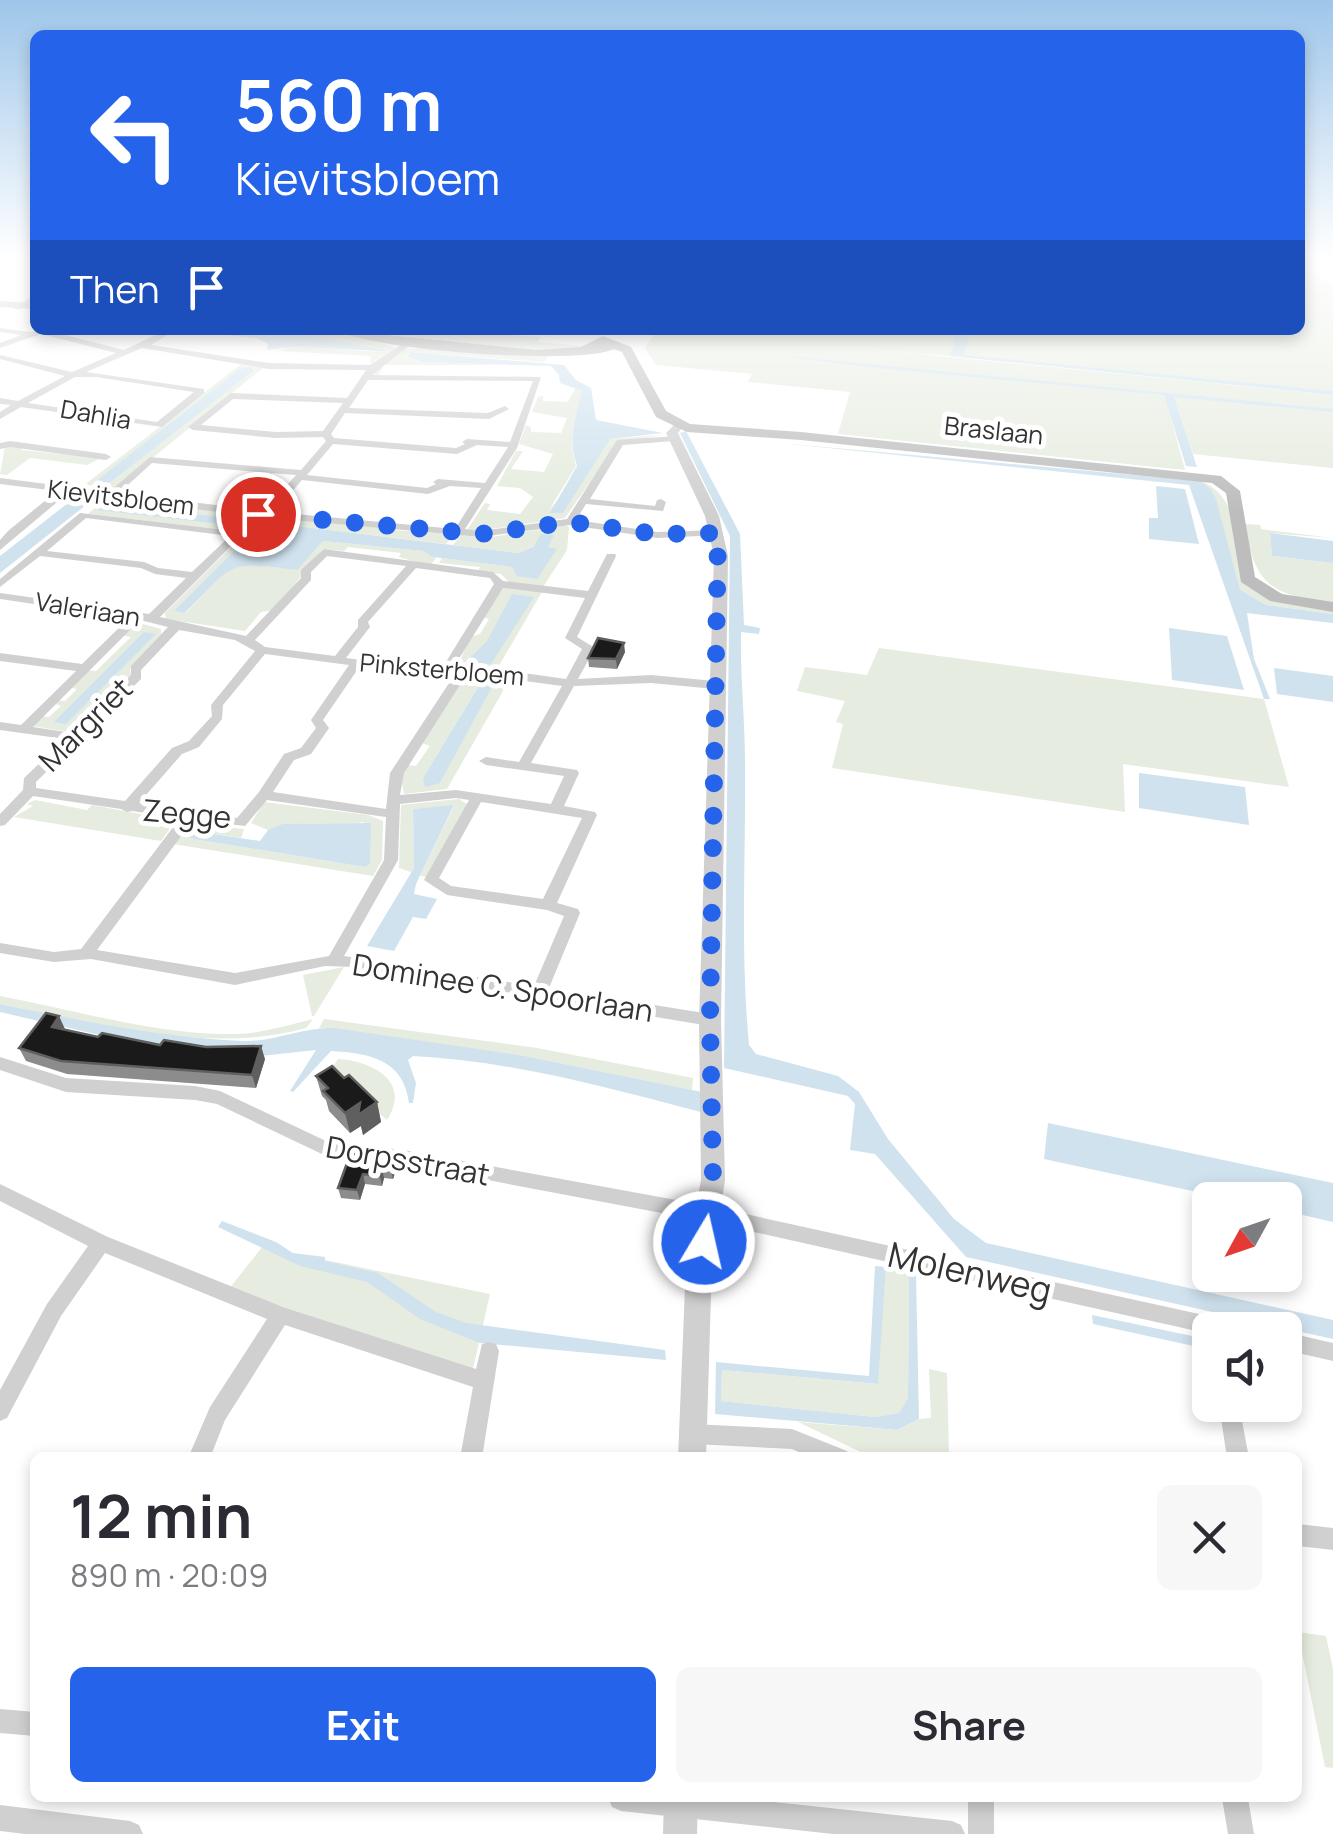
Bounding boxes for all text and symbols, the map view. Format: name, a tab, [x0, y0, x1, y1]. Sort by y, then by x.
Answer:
text: 560 m	[235, 56, 443, 152]
icon: left	[70, 70, 200, 200]
text: Kievitsbloem	[235, 147, 500, 209]
icon: arrive	[179, 260, 234, 315]
text: Then	[70, 262, 159, 314]
street label: Dahlia	[58, 391, 134, 437]
street label: Braslaan	[943, 407, 1045, 453]
street label: Kievitsbloem	[46, 471, 196, 523]
pin	[216, 472, 301, 557]
icon: arrive	[231, 487, 286, 542]
street label: Valeriaan	[33, 583, 143, 635]
street label: Pinksterbloem	[358, 644, 526, 694]
street label: Margriet	[29, 668, 141, 780]
street label: Zegge	[141, 789, 233, 837]
street label: Dominee C. Spoorlaan	[350, 943, 656, 1031]
street label: Dorpsstraat	[323, 1125, 493, 1195]
north arrow	[1192, 1182, 1302, 1292]
map controls	[1192, 1182, 1302, 1422]
position arrow	[652, 1190, 756, 1294]
street label: Molenweg	[884, 1230, 1056, 1314]
button: sound	[1192, 1312, 1302, 1422]
text: 12 min	[70, 1474, 252, 1556]
button: close	[1157, 1485, 1262, 1590]
text: 890 m · 20:09	[70, 1553, 268, 1597]
button: Exit	[70, 1667, 656, 1782]
button: Share	[676, 1667, 1262, 1782]

